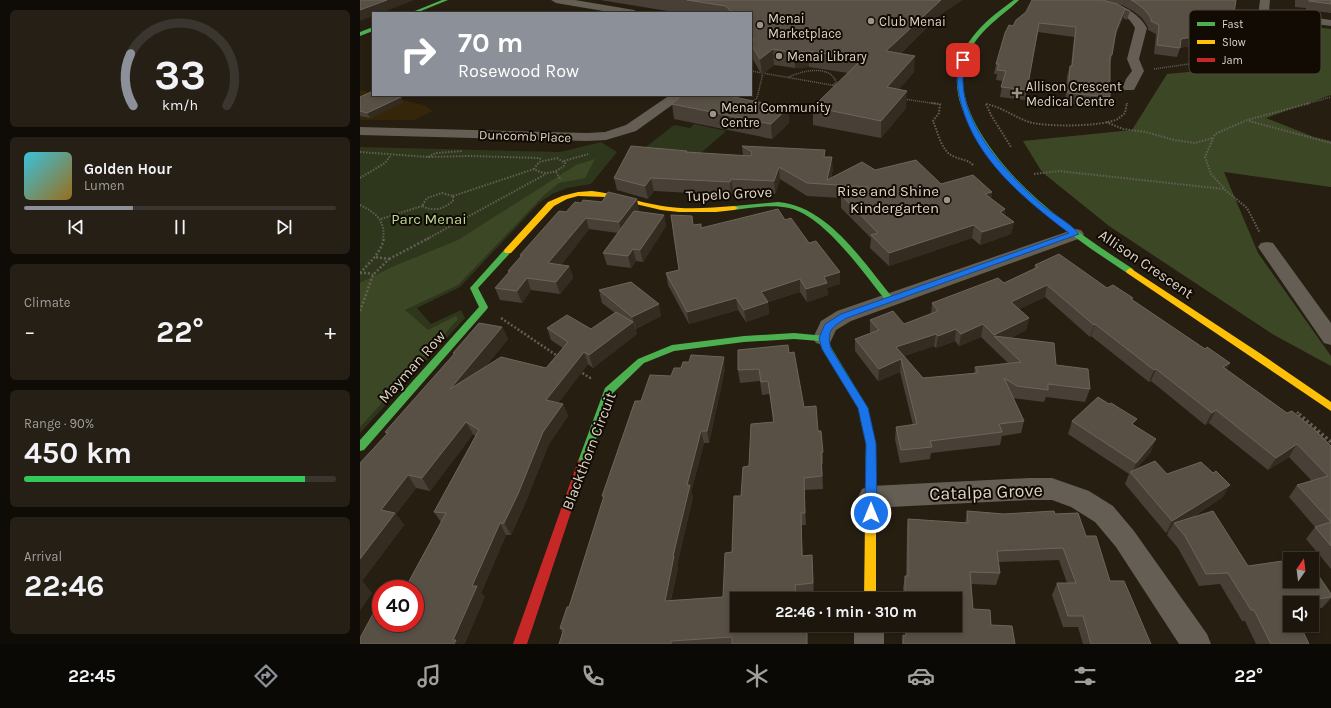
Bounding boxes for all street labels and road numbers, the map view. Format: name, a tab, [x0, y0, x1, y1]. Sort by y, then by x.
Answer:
street label: Duncomb Place	[479, 127, 572, 145]
street label: Tupelo Grove	[685, 183, 773, 205]
street label: Allison Crescent	[1095, 226, 1197, 303]
street label: Mayman Row	[375, 327, 449, 407]
street label: Blackthorn Circuit	[558, 389, 620, 513]
street label: Catalpa Grove	[929, 479, 1043, 505]

